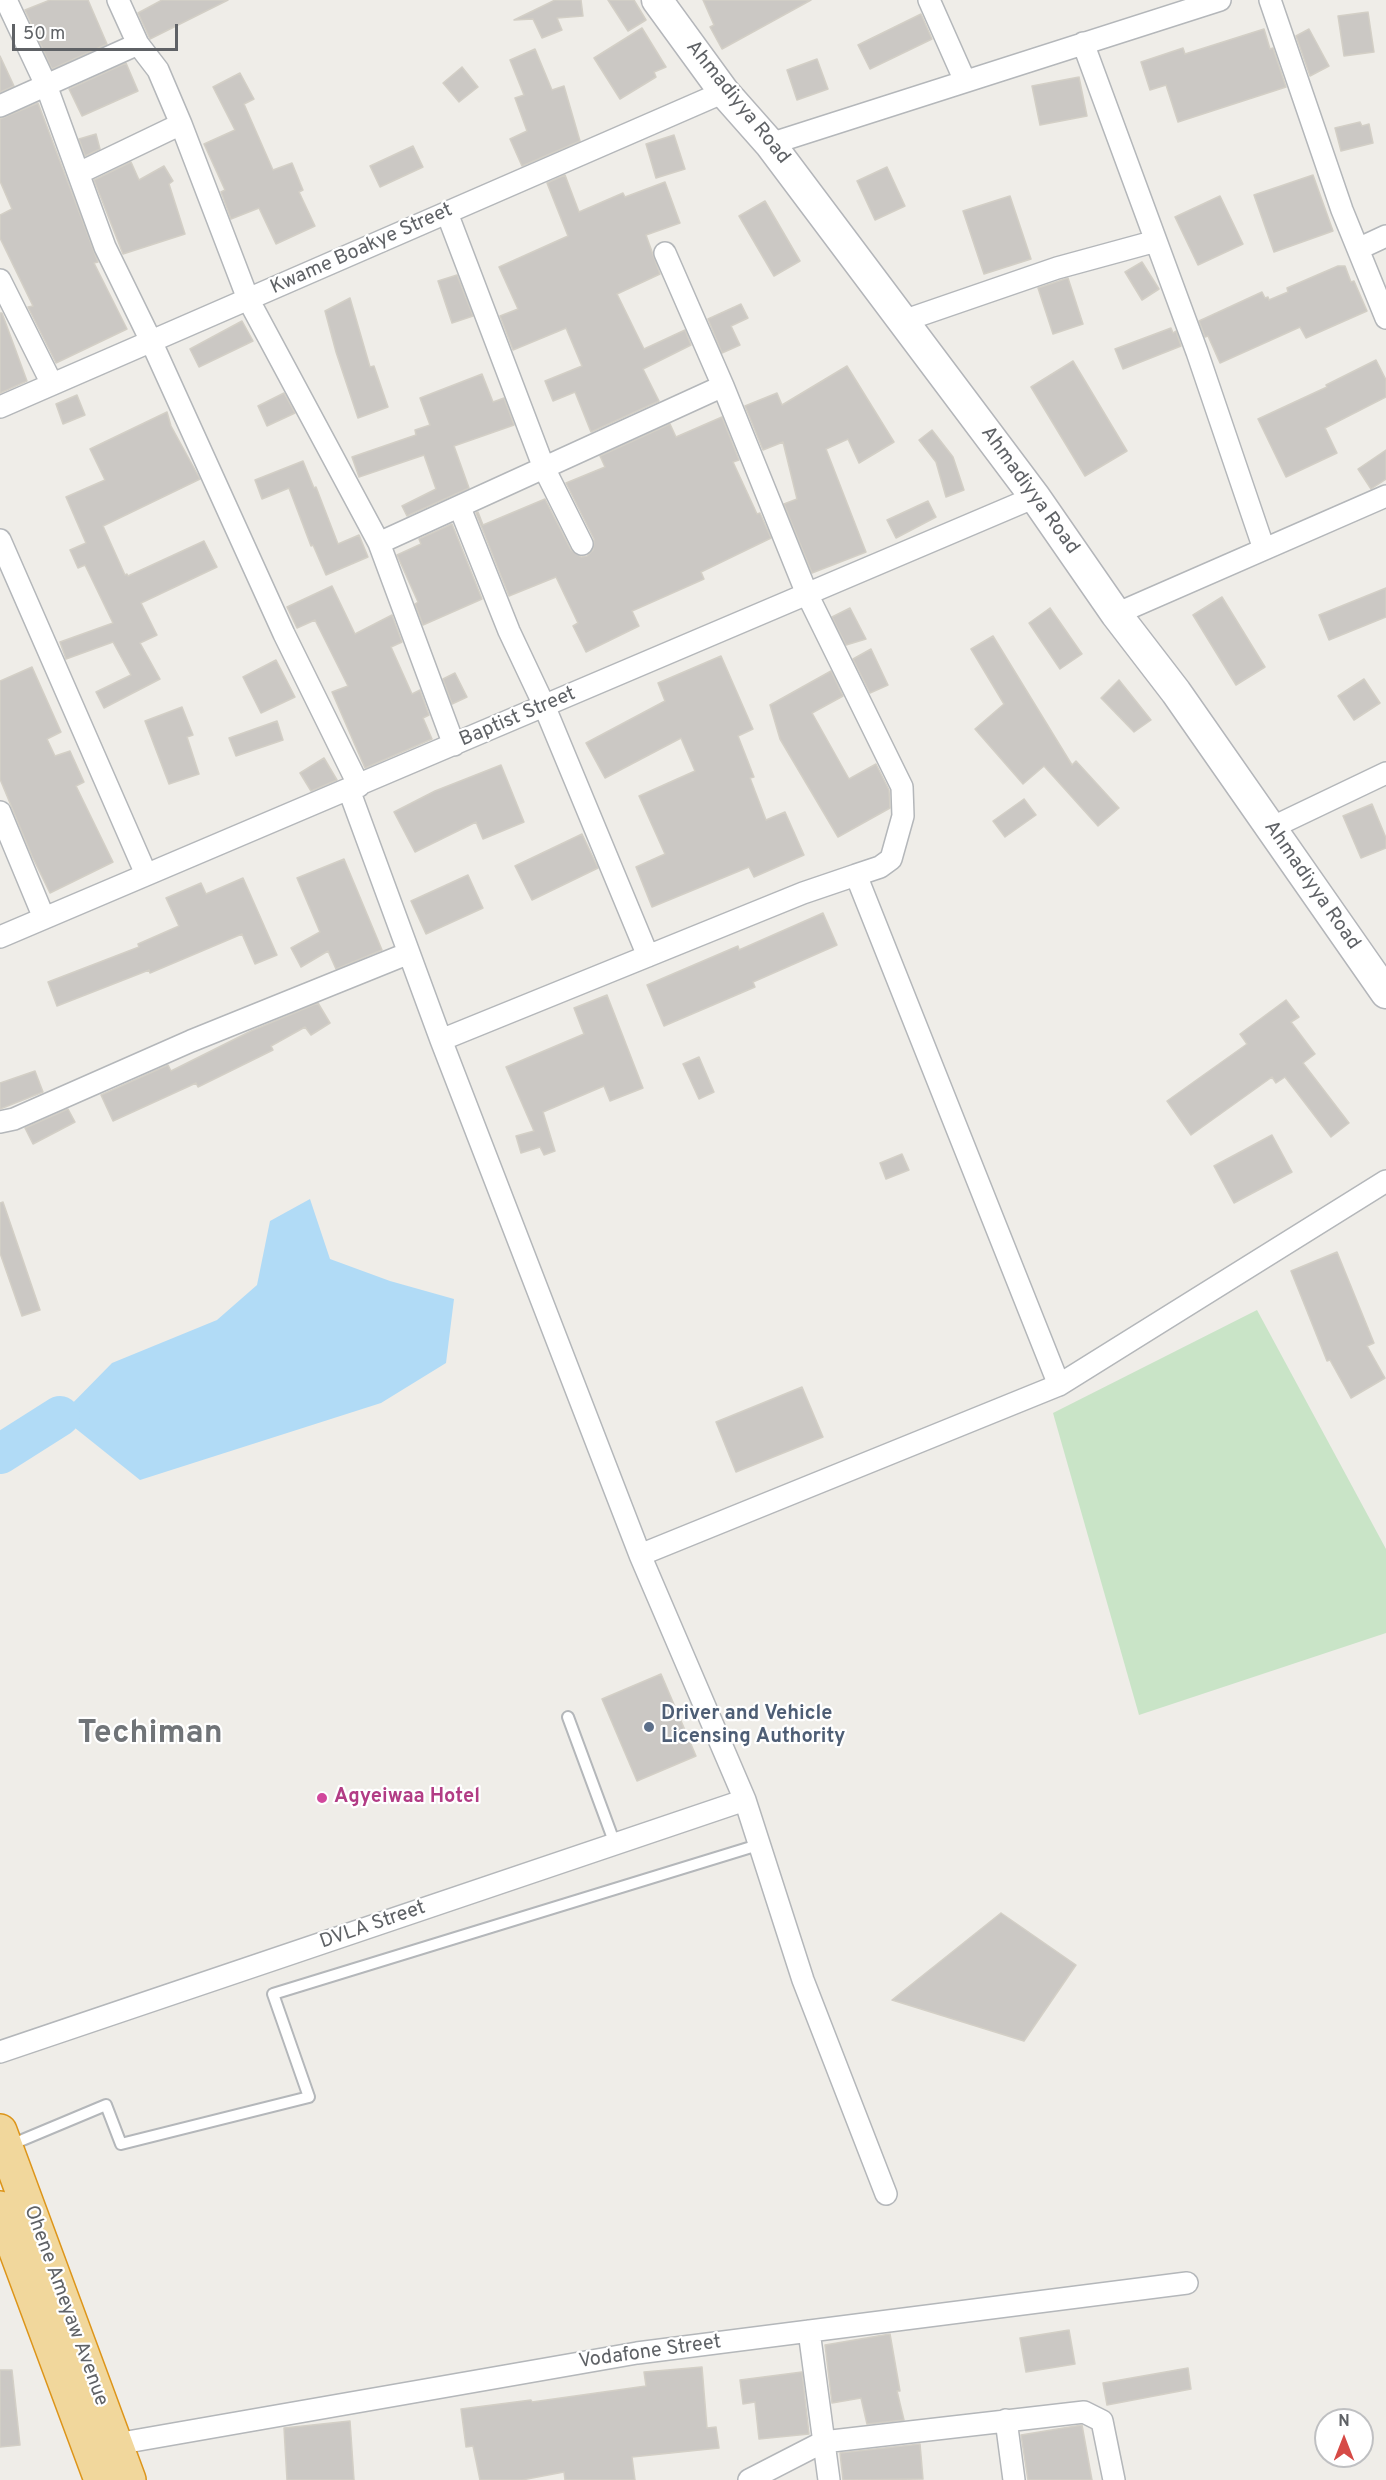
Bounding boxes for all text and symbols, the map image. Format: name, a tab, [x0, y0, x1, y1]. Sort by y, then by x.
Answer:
scale bar	[15, 12, 182, 50]
text: 50 m	[23, 23, 65, 46]
street label: Ahmadiyya Road	[680, 36, 794, 170]
street label: Kwame Boakye Street	[267, 199, 457, 301]
street label: Ahmadiyya Road	[975, 422, 1083, 560]
street label: Baptist Street	[456, 683, 580, 753]
street label: Ahmadiyya Road	[1258, 817, 1364, 955]
place label: Driver and Vehicle Licensing Authority	[661, 1703, 845, 1750]
district label: Techiman	[77, 1717, 223, 1755]
marker: Driver and Vehicle Licensing Authority	[642, 1720, 656, 1734]
place label: Agyeiwaa Hotel	[334, 1786, 480, 1810]
marker: Agyeiwaa Hotel	[315, 1791, 329, 1805]
street label: DVLA Street	[317, 1897, 429, 1955]
street label: Ohene Ameyaw Avenue	[18, 2202, 112, 2410]
street label: Vodafone Street	[577, 2331, 723, 2375]
north arrow	[1314, 2408, 1374, 2468]
text: N	[1338, 2412, 1350, 2432]

